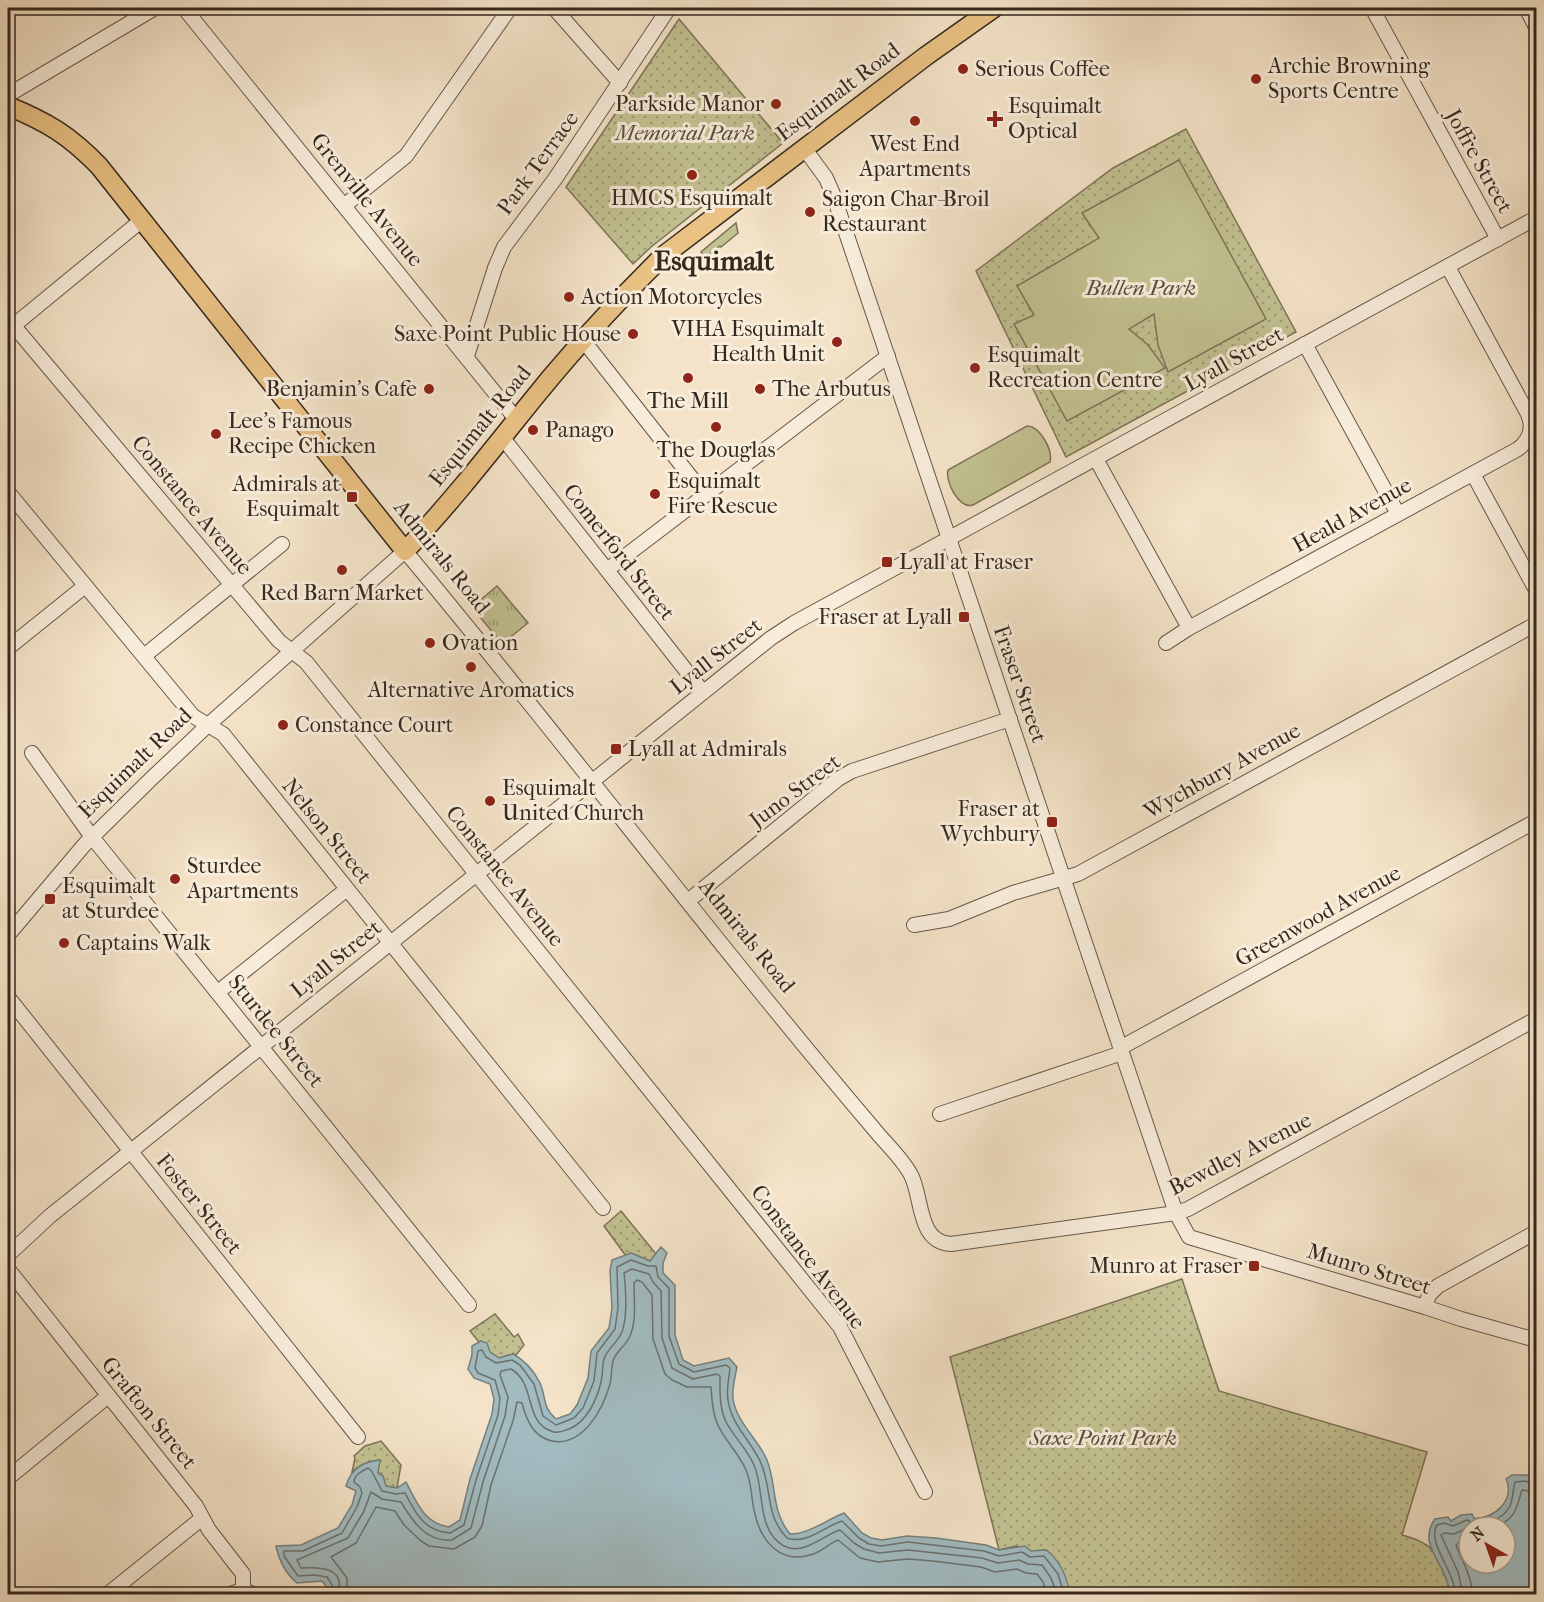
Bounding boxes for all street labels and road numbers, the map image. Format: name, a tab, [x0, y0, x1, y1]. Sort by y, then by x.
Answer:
street label: Esquimalt Road	[771, 37, 906, 147]
street label: Joffre Street	[1439, 103, 1518, 218]
street label: Park Terrace	[492, 106, 584, 220]
street label: Grenville Avenue	[305, 128, 429, 272]
street label: Lyall Street	[1180, 321, 1288, 397]
street label: Esquimalt Road	[423, 360, 537, 492]
street label: Constance Avenue	[126, 430, 258, 580]
street label: Heald Avenue	[1288, 472, 1416, 558]
street label: Comerford Street	[558, 479, 680, 626]
street label: Admirals Road	[388, 494, 496, 620]
street label: Lyall Street	[665, 612, 767, 700]
street label: Fraser Street	[988, 622, 1052, 746]
street label: Esquimalt Road	[73, 702, 198, 824]
street label: Wychbury Avenue	[1138, 717, 1305, 825]
street label: Juno Street	[743, 748, 846, 835]
street label: Nelson Street	[277, 773, 377, 889]
street label: Constance Avenue	[440, 800, 570, 952]
street label: Greenwood Avenue	[1231, 860, 1405, 972]
street label: Admirals Road	[693, 873, 801, 999]
street label: Lyall Street	[285, 914, 387, 1004]
street label: Sturdee Street	[223, 969, 329, 1093]
street label: Bewdley Avenue	[1164, 1107, 1316, 1201]
street label: Foster Street	[151, 1148, 248, 1260]
street label: Constance Avenue	[745, 1180, 871, 1334]
street label: Munro Street	[1304, 1238, 1434, 1300]
street label: Grafton Street	[96, 1352, 202, 1474]

